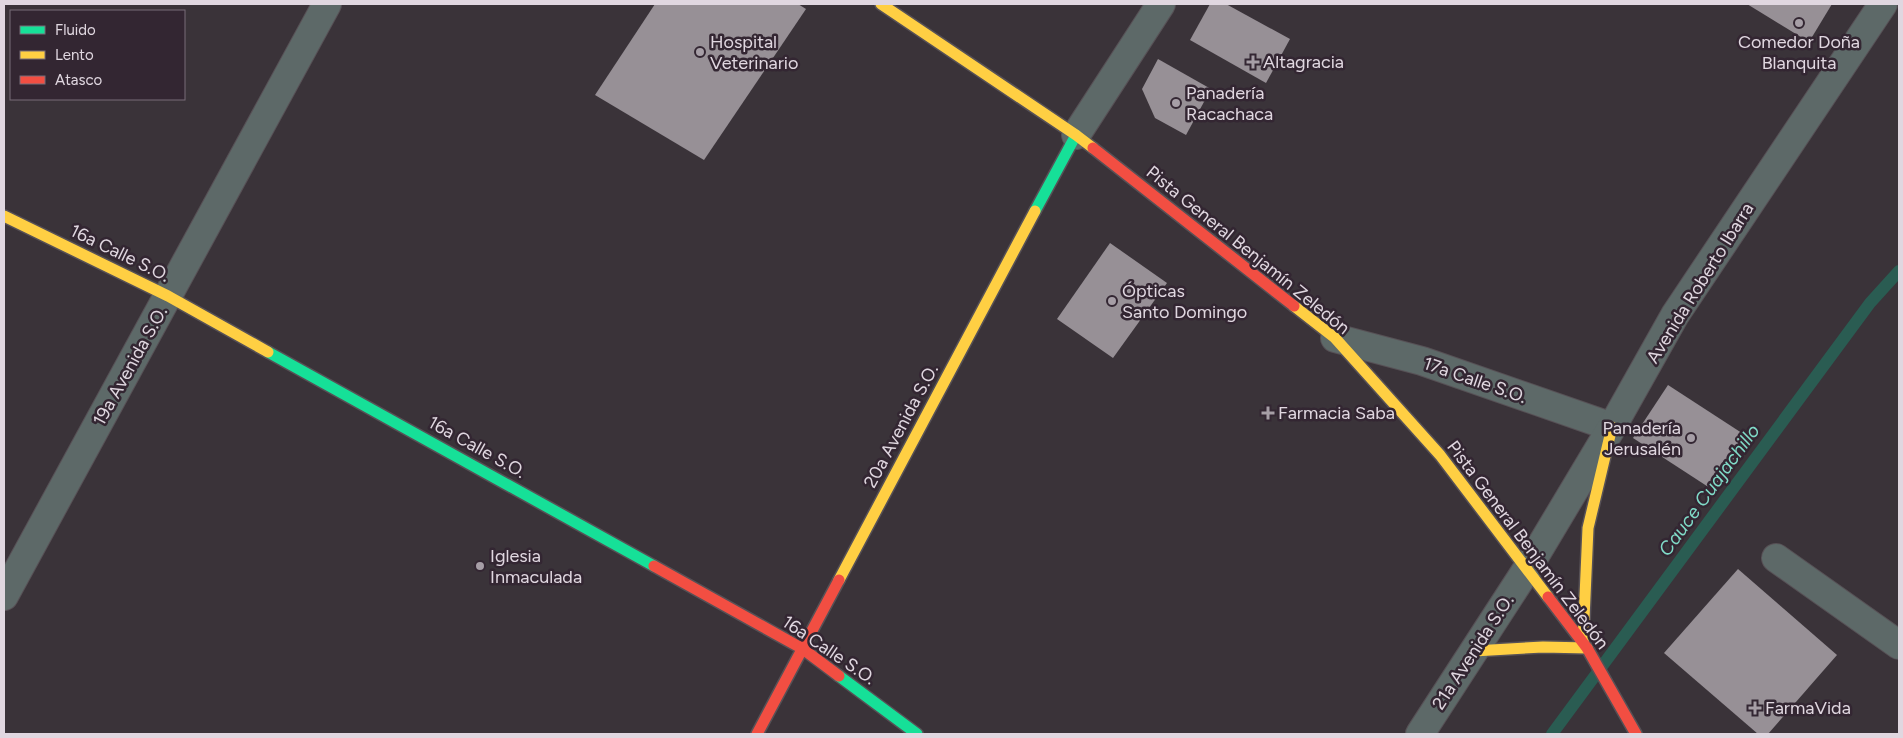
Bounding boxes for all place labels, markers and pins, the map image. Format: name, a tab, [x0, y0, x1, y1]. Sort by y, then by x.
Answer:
marker: Comedor Doña Blanquita	[1793, 17, 1805, 29]
place label: Hospital Veterinario	[710, 31, 798, 74]
place label: Comedor Doña Blanquita	[1738, 31, 1860, 74]
marker: Hospital Veterinario	[694, 46, 706, 58]
place label: Altagracia	[1263, 51, 1344, 73]
marker: Altagracia	[1247, 56, 1259, 68]
place label: Panadería Racachaca	[1186, 82, 1273, 125]
marker: Panadería Racachaca	[1170, 97, 1182, 109]
place label: Ópticas Santo Domingo	[1122, 280, 1247, 323]
marker: Ópticas Santo Domingo	[1106, 295, 1118, 307]
place label: Farmacia Saba	[1278, 402, 1395, 424]
marker: Farmacia Saba	[1262, 407, 1274, 419]
place label: Panadería Jerusalén	[1603, 417, 1681, 460]
marker: Panadería Jerusalén	[1685, 432, 1697, 444]
place label: Iglesia Inmaculada	[490, 545, 582, 588]
marker: Iglesia Inmaculada	[474, 560, 486, 572]
place label: FarmaVida	[1765, 697, 1851, 719]
marker: FarmaVida	[1749, 702, 1761, 714]

